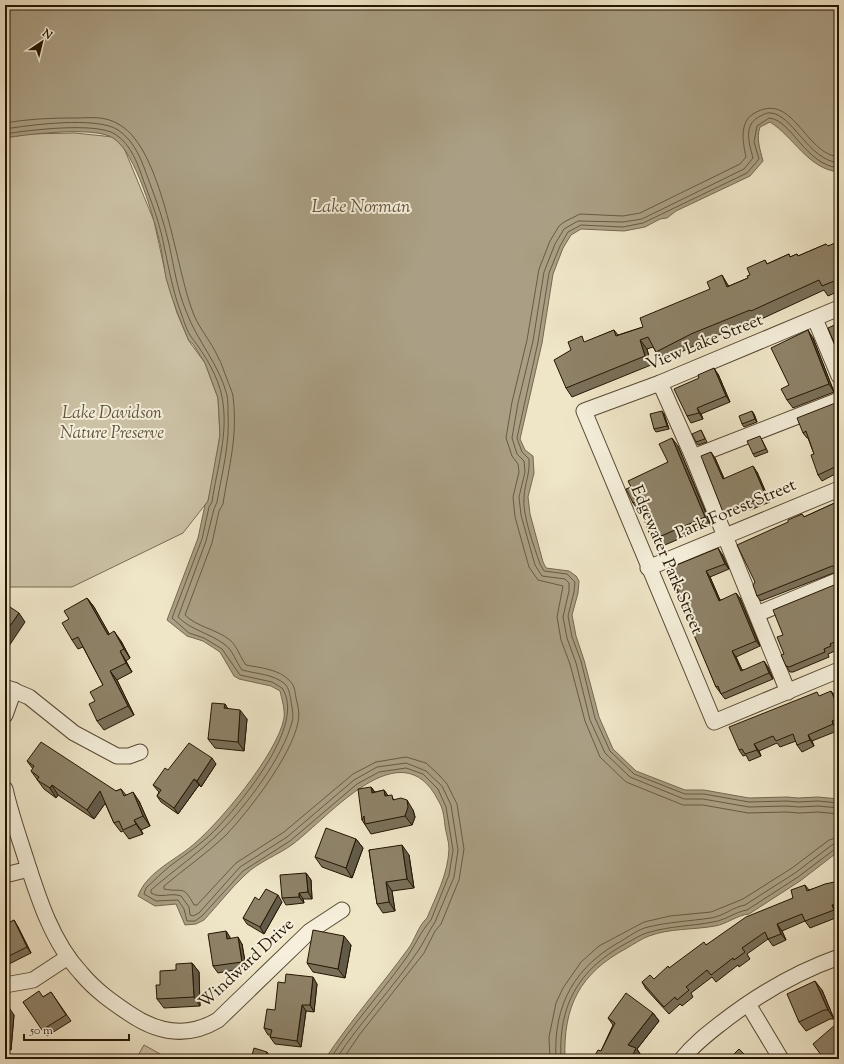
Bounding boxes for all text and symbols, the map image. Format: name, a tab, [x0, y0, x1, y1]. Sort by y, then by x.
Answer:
north arrow	[22, 22, 62, 62]
text: N	[38, 25, 56, 44]
water label: Lake Norman	[311, 195, 411, 221]
street label: View Lake Street	[643, 309, 767, 377]
park label: Lake Davidson Nature Preserve	[60, 402, 164, 446]
street label: Park Forest Street	[672, 474, 800, 546]
street label: Edgewater Park Street	[624, 482, 708, 638]
street label: Windward Drive	[194, 913, 300, 1015]
scale bar	[24, 1016, 129, 1042]
text: 50 m	[29, 1022, 53, 1040]

